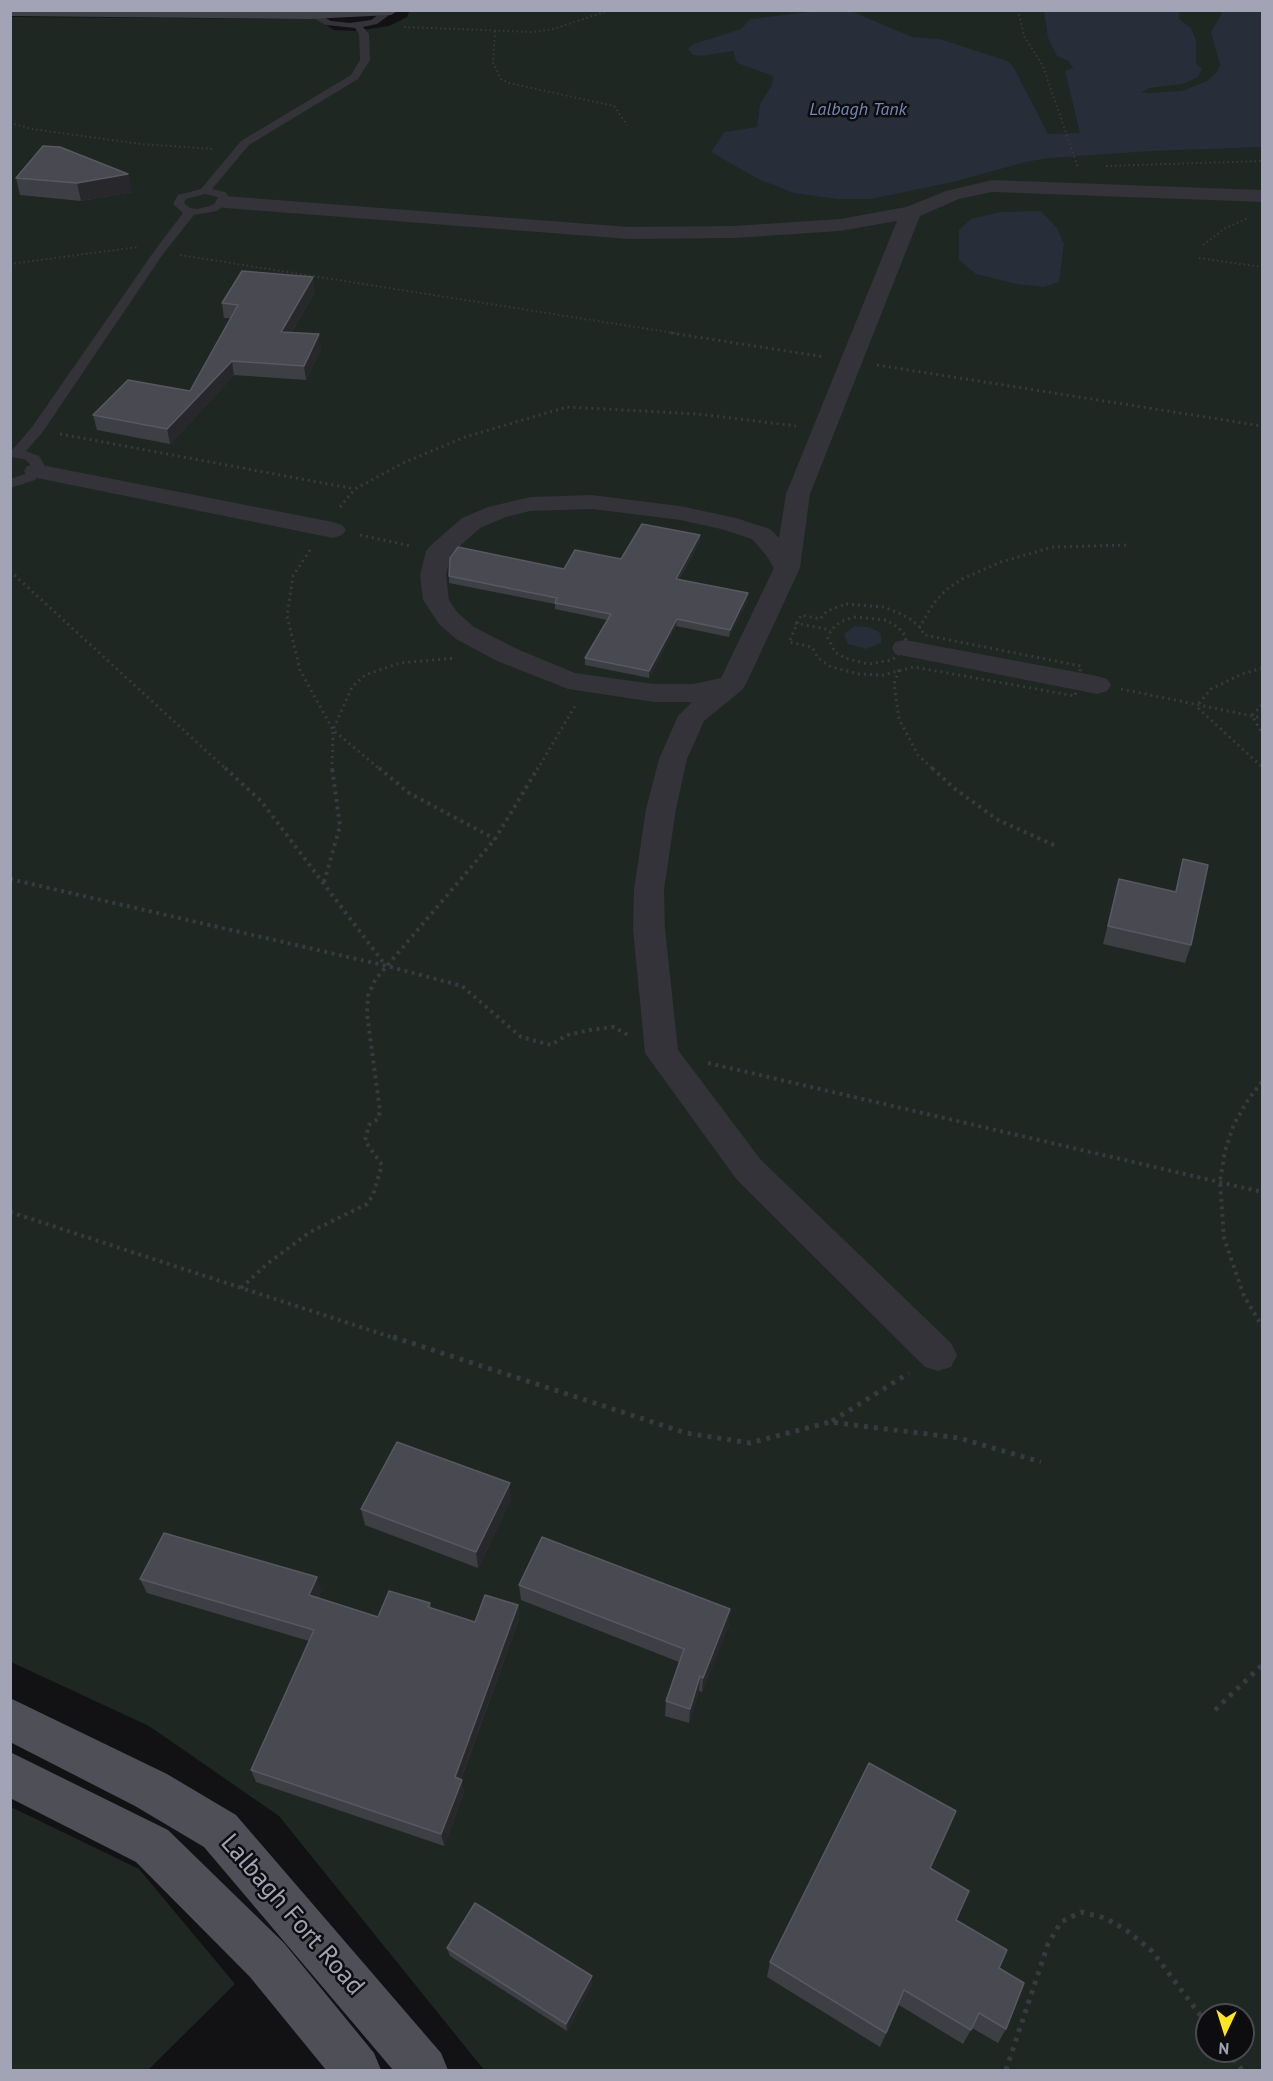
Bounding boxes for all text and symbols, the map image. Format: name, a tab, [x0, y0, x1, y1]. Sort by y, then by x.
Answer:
water label: Lalbagh Tank	[809, 99, 907, 121]
street label: Lalbagh Fort Road	[214, 1828, 370, 2002]
north arrow	[1195, 2003, 1255, 2063]
text: N	[1218, 2039, 1230, 2059]

